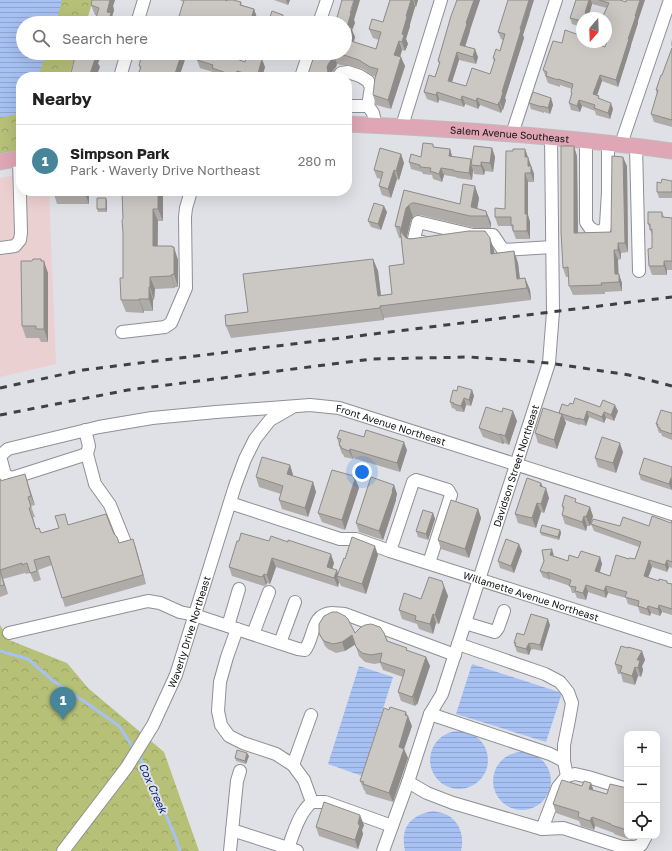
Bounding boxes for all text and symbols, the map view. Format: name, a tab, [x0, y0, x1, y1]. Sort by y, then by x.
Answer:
north arrow	[576, 12, 612, 48]
search box	[16, 16, 352, 60]
icon: search	[30, 27, 52, 49]
text: Search here	[62, 29, 148, 47]
text: Nearby	[32, 88, 92, 109]
street label: Salem Avenue Southeast	[450, 124, 570, 145]
text: Simpson Park	[70, 144, 170, 162]
text: 1	[42, 153, 48, 169]
text: 280 m	[298, 153, 336, 169]
text: Park · Waverly Drive Northeast	[70, 162, 260, 178]
street label: Front Avenue Northeast	[335, 402, 447, 448]
street label: Davidson Street Northeast	[490, 403, 541, 528]
your location	[352, 462, 372, 482]
street label: Willamette Avenue Northeast	[462, 569, 600, 623]
street label: Waverly Drive Northeast	[165, 575, 213, 690]
pin: 1	[50, 687, 76, 720]
map controls	[624, 731, 660, 839]
button: +	[624, 731, 660, 767]
water label: Cox Creek	[137, 761, 171, 816]
button: −	[624, 767, 660, 803]
button: locate	[624, 803, 660, 839]

